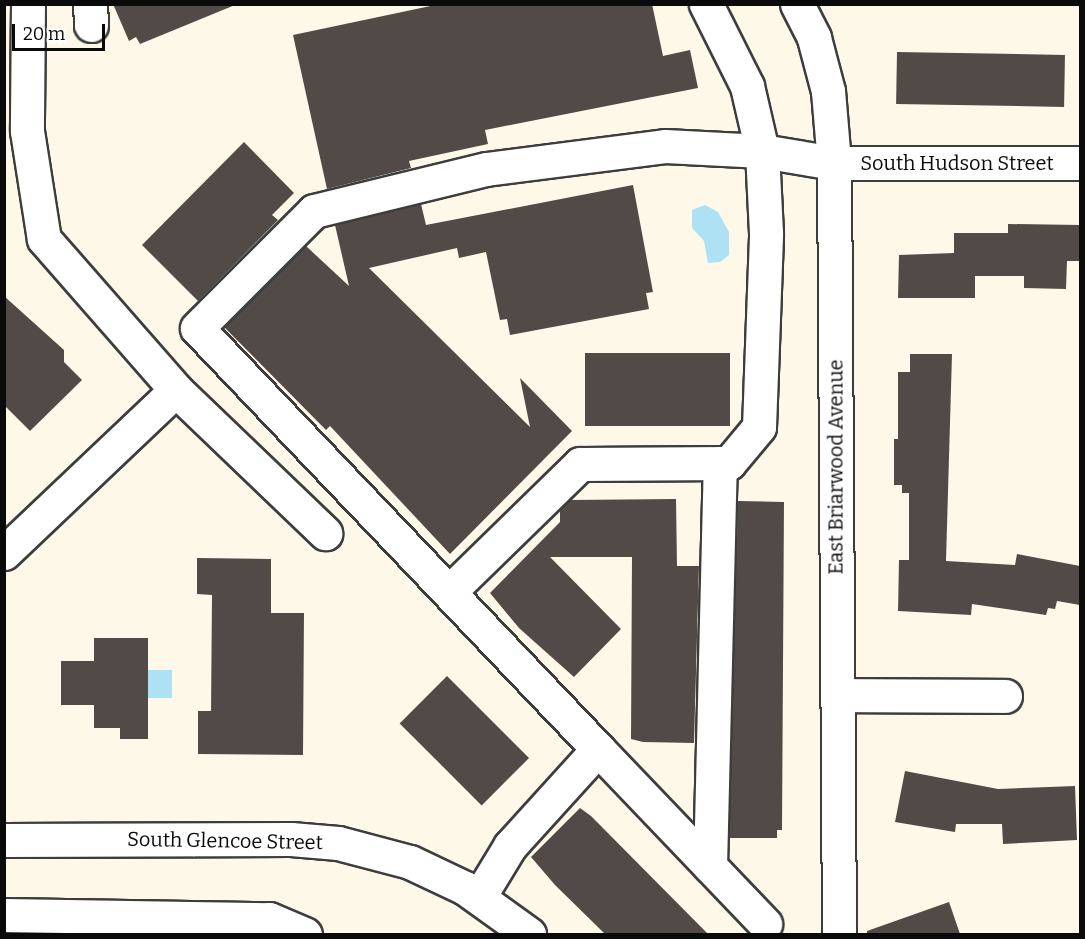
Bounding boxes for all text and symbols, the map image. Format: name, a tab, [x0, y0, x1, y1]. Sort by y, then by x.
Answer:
scale bar	[15, 12, 108, 50]
text: 20 m	[23, 23, 65, 45]
street label: South Hudson Street	[860, 151, 1054, 175]
street label: East Briarwood Avenue	[824, 359, 848, 575]
street label: South Glencoe Street	[127, 827, 323, 855]

